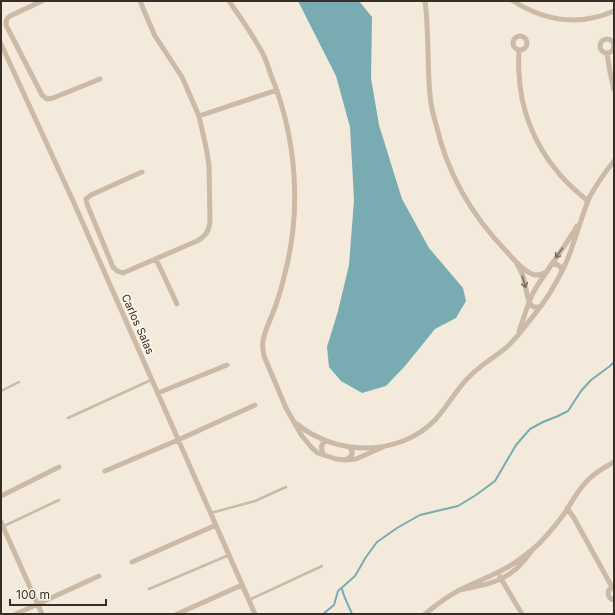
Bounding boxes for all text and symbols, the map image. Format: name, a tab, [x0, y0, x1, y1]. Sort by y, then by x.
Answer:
one-way arrow	[555, 247, 564, 258]
one-way arrow	[521, 275, 528, 288]
street label: Carlos Salas	[118, 292, 158, 357]
scale bar	[10, 581, 106, 607]
text: 100 m	[16, 587, 50, 602]

